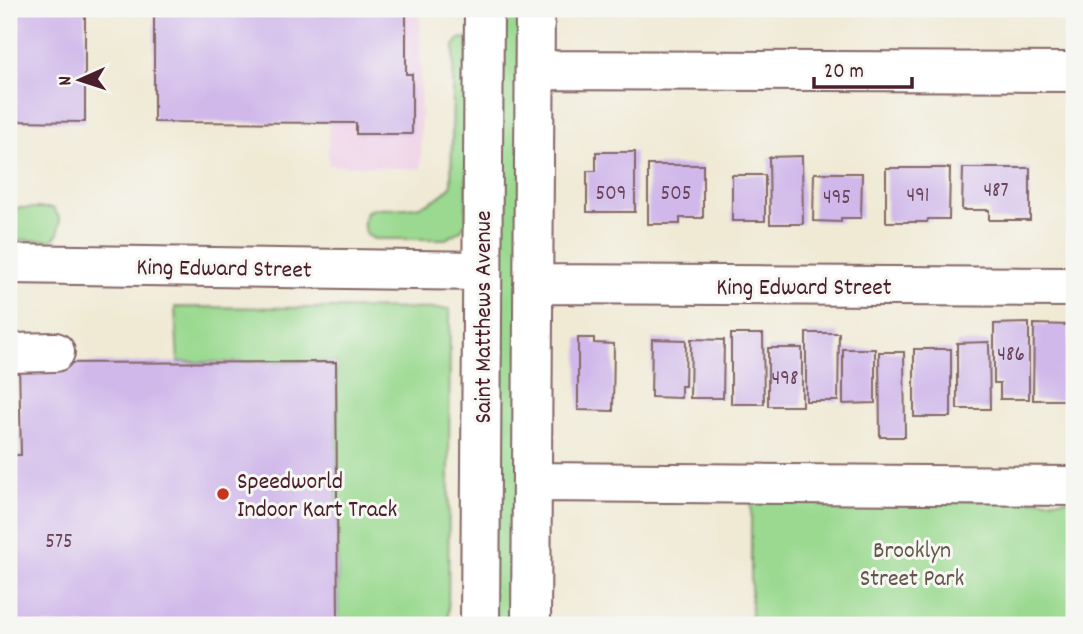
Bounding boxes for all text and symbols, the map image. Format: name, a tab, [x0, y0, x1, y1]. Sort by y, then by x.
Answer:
north arrow	[46, 46, 116, 116]
scale bar	[814, 46, 912, 90]
text: 20 m	[824, 58, 864, 88]
text: N	[53, 75, 80, 86]
house number: 487	[983, 177, 1009, 207]
house number: 509	[596, 180, 626, 210]
house number: 505	[661, 180, 691, 210]
house number: 491	[907, 182, 929, 212]
house number: 495	[823, 184, 851, 214]
street label: Saint Matthews Avenue	[468, 211, 502, 423]
street label: King Edward Street	[136, 251, 312, 289]
street label: King Edward Street	[716, 272, 892, 306]
house number: 486	[997, 341, 1025, 371]
house number: 498	[772, 365, 798, 395]
place label: Speedworld Indoor Kart Track	[237, 466, 397, 528]
marker: Speedworld Indoor Kart Track	[215, 486, 231, 502]
house number: 575	[45, 528, 73, 558]
park label: Brooklyn Street Park	[860, 535, 964, 597]

